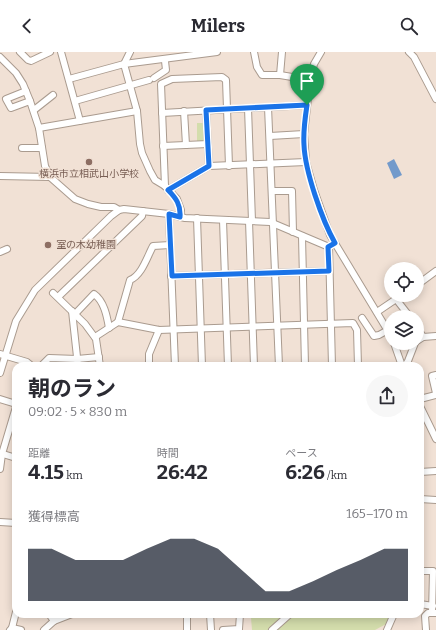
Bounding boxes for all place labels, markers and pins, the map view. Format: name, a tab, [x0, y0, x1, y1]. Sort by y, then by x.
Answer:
pin	[290, 64, 324, 105]
marker: 横浜市立相武山小学校	[84, 157, 94, 167]
place label: 横浜市立相武山小学校	[39, 168, 139, 180]
place label: 室の木幼稚園	[56, 239, 116, 251]
marker: 室の木幼稚園	[43, 240, 53, 250]

